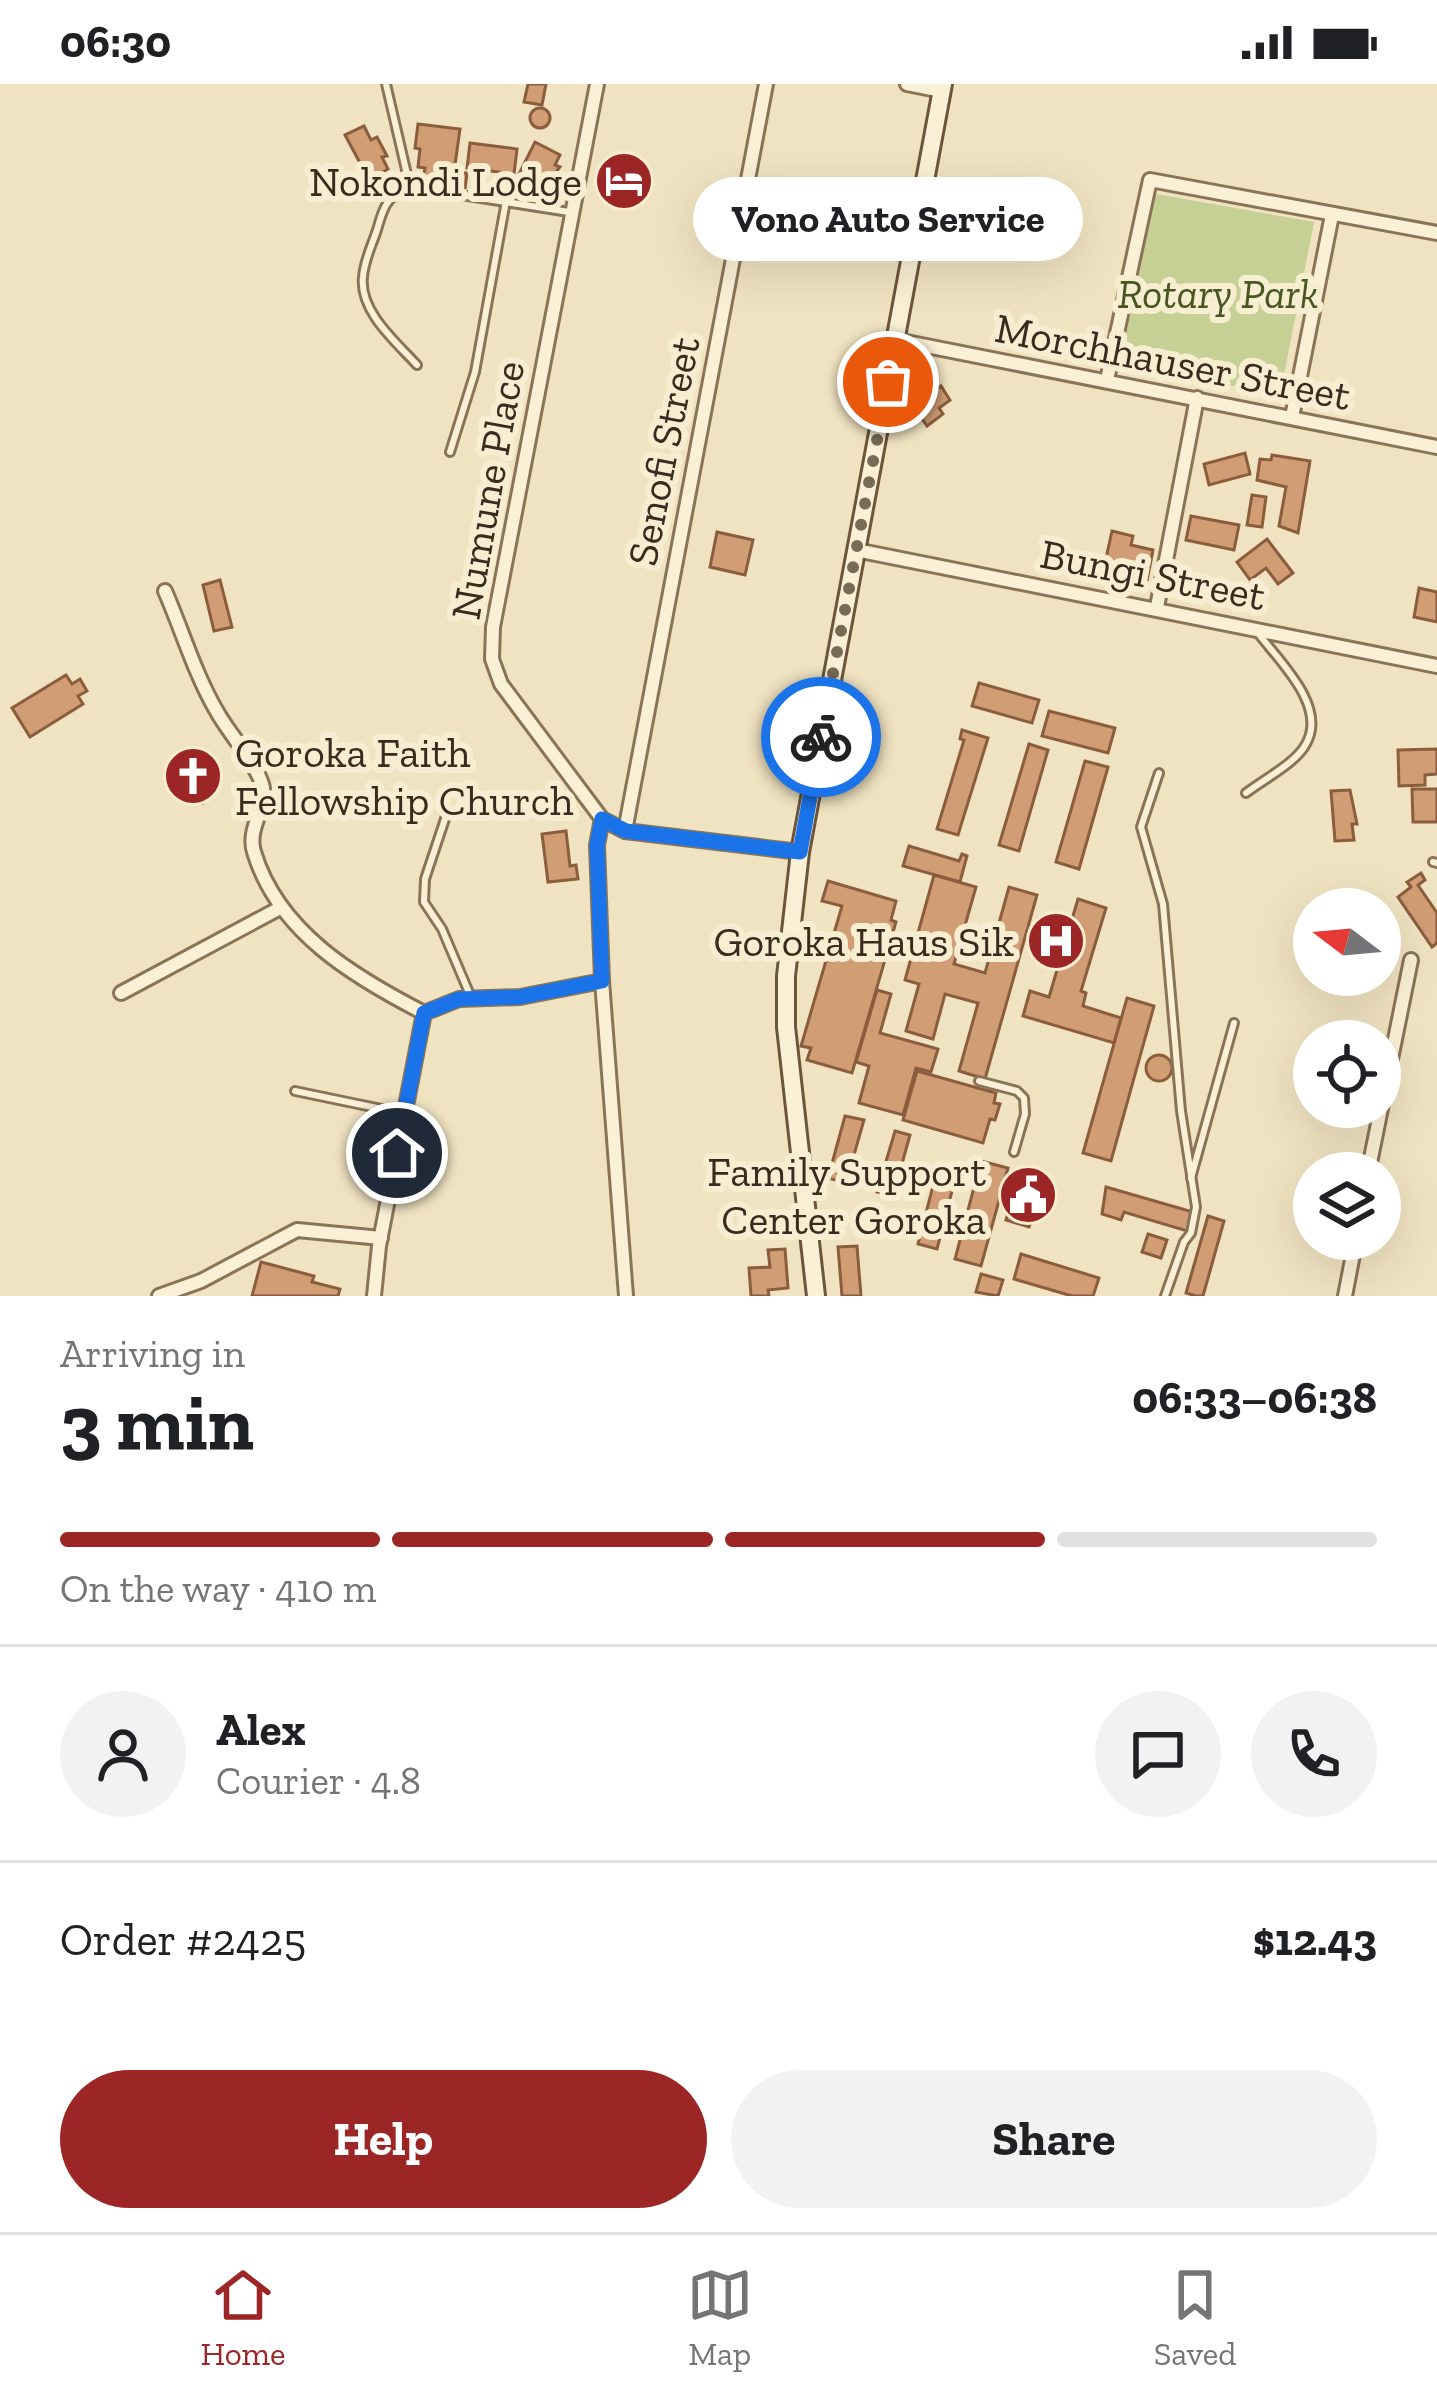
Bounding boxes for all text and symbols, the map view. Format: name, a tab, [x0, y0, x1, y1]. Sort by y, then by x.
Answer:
text: 06:30	[60, 15, 171, 69]
hotel icon: Nokondi Lodge	[593, 150, 655, 212]
place label: Nokondi Lodge	[309, 156, 582, 207]
callout: Vono Auto Service	[693, 178, 1083, 262]
text: Vono Auto Service	[731, 195, 1045, 242]
park label: Rotary Park	[1117, 268, 1319, 319]
street label: Morchhauser Street	[991, 302, 1355, 421]
pin	[837, 331, 939, 433]
street label: Senofi Street	[616, 332, 711, 570]
icon: bag	[855, 349, 921, 415]
street label: Numune Place	[440, 357, 535, 623]
street label: Bungi Street	[1036, 528, 1270, 621]
courier	[761, 677, 881, 797]
icon: bike	[788, 704, 854, 770]
place label: Goroka Faith Fellowship Church	[235, 727, 574, 826]
church icon: Goroka Faith Fellowship Church	[162, 745, 224, 807]
north arrow	[1293, 888, 1401, 996]
map controls	[1293, 888, 1401, 1260]
hospital icon: Goroka Haus Sik	[1025, 910, 1087, 972]
place label: Goroka Haus Sik	[714, 916, 1014, 967]
button: locate	[1293, 1020, 1401, 1128]
pin	[346, 1102, 448, 1204]
icon: home	[364, 1120, 430, 1186]
place label: Family Support Center Goroka	[707, 1146, 986, 1245]
button: layers	[1293, 1152, 1401, 1260]
public building icon: Family Support Center Goroka	[997, 1164, 1059, 1226]
text: Arriving in	[60, 1330, 245, 1377]
text: 06:33–06:38	[1132, 1371, 1377, 1425]
text: 3 min	[60, 1375, 254, 1469]
text: On the way · 410 m	[60, 1565, 376, 1612]
button: person	[60, 1691, 186, 1817]
button: chat	[1095, 1691, 1221, 1817]
button: phone	[1251, 1691, 1377, 1817]
text: Alex	[216, 1703, 306, 1757]
text: Courier · 4.8	[216, 1757, 421, 1804]
text: Order #2425	[60, 1913, 306, 1967]
text: $12.43	[1253, 1913, 1377, 1967]
button: Help	[60, 2070, 707, 2208]
button: Share	[731, 2070, 1377, 2208]
tab: Home	[201, 2262, 286, 2373]
tab: Map	[687, 2262, 753, 2373]
tab: Saved	[1154, 2262, 1236, 2373]

